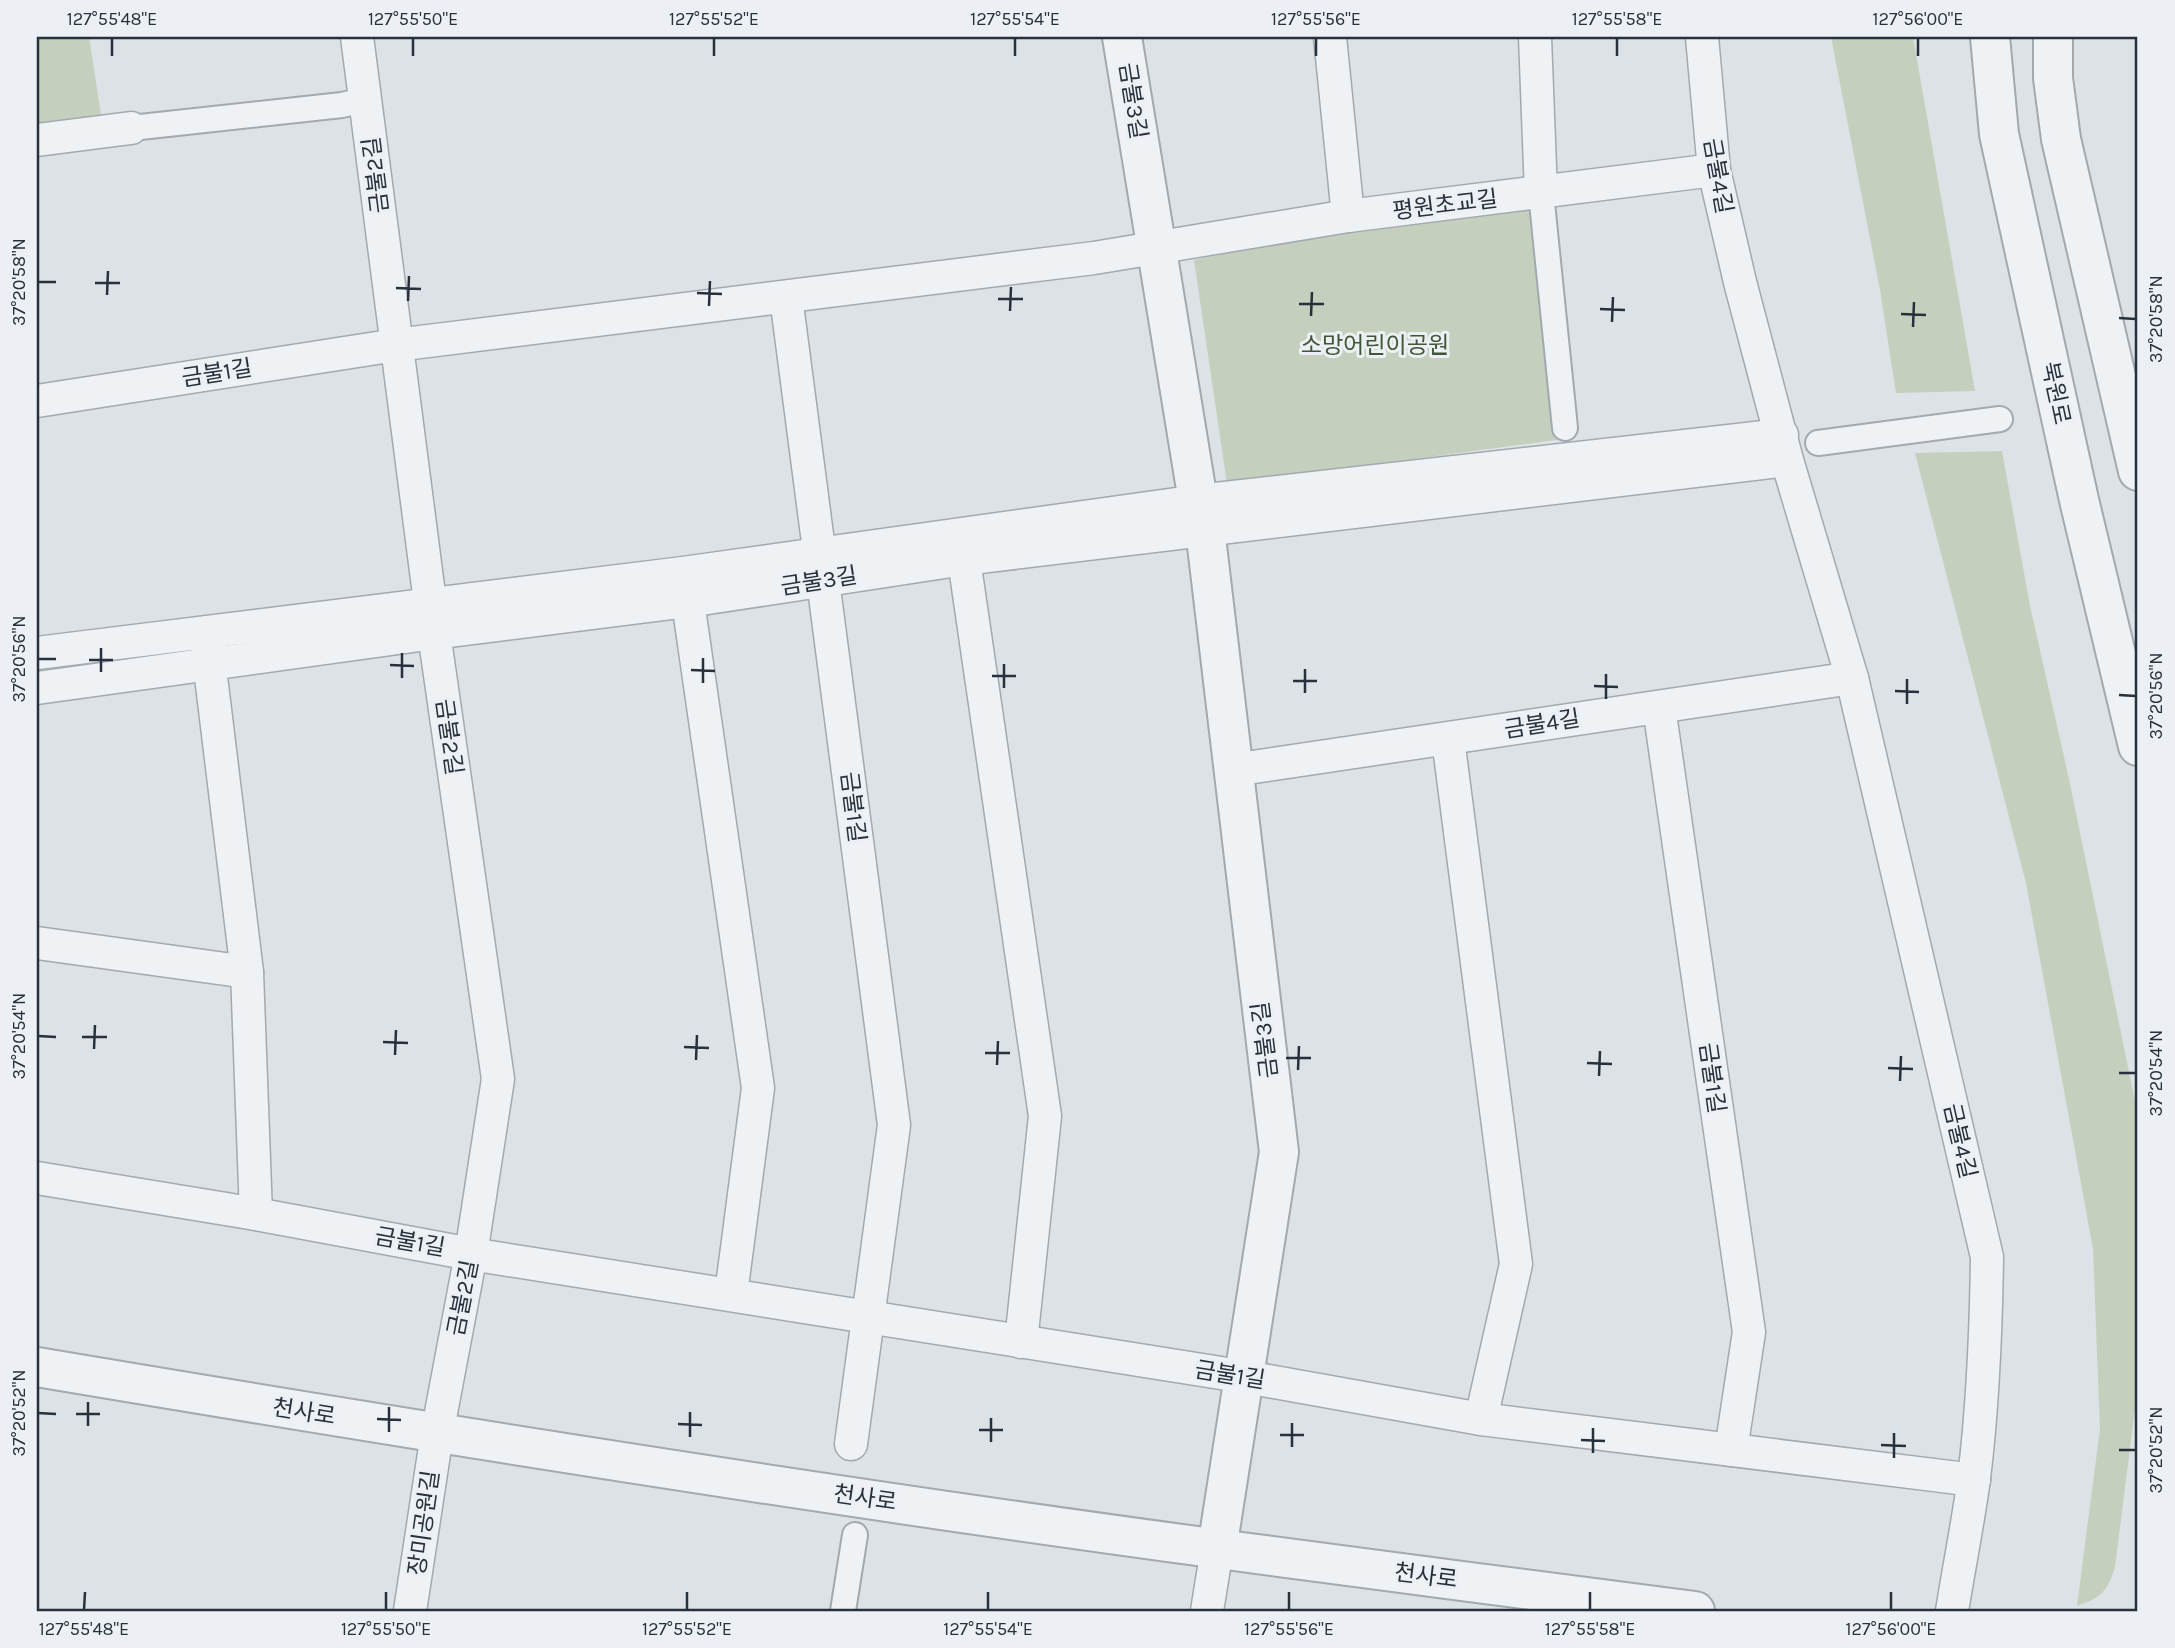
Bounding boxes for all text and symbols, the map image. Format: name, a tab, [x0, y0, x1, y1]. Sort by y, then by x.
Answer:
text: 127°55'48"E	[67, 8, 157, 30]
text: 127°55'50"E	[368, 8, 458, 30]
text: 127°55'52"E	[669, 8, 759, 30]
text: 127°55'54"E	[970, 8, 1060, 30]
text: 127°55'56"E	[1271, 8, 1361, 30]
text: 127°55'58"E	[1572, 8, 1662, 30]
text: 127°56'00"E	[1873, 8, 1963, 30]
street label: 금불3길	[1114, 61, 1152, 141]
street label: 금불2길	[358, 135, 394, 215]
street label: 금불4길	[1698, 136, 1738, 216]
street label: 평원초교길	[1391, 185, 1499, 225]
text: 37°20'58"N	[8, 238, 30, 326]
text: 37°20'58"N	[2145, 275, 2167, 363]
park label: 소망어린이공원	[1301, 332, 1449, 359]
street label: 금불1길	[180, 354, 254, 392]
street label: 북원로	[2036, 359, 2076, 427]
street label: 금불3길	[779, 562, 859, 600]
text: 37°20'56"N	[8, 615, 30, 703]
text: 37°20'56"N	[2145, 652, 2167, 740]
street label: 금불2길	[430, 697, 468, 777]
street label: 금불4길	[1502, 705, 1582, 743]
street label: 금불1길	[835, 770, 871, 844]
text: 37°20'54"N	[8, 993, 30, 1079]
street label: 금불3길	[1247, 1000, 1283, 1080]
text: 37°20'54"N	[2145, 1030, 2167, 1116]
street label: 금불1길	[1694, 1041, 1730, 1115]
street label: 금불4길	[1938, 1101, 1982, 1181]
street label: 금불1길	[373, 1223, 447, 1261]
street label: 금불2길	[442, 1258, 484, 1338]
street label: 금불1길	[1193, 1356, 1267, 1394]
text: 37°20'52"N	[8, 1369, 30, 1457]
street label: 천사로	[271, 1394, 337, 1430]
text: 37°20'52"N	[2145, 1406, 2167, 1494]
street label: 장미공원길	[403, 1469, 445, 1577]
street label: 천사로	[832, 1480, 898, 1516]
street label: 천사로	[1393, 1559, 1459, 1593]
text: 127°55'48"E	[39, 1618, 129, 1640]
text: 127°55'50"E	[341, 1618, 431, 1640]
text: 127°55'52"E	[642, 1618, 732, 1640]
text: 127°55'54"E	[943, 1618, 1033, 1640]
text: 127°55'56"E	[1244, 1618, 1334, 1640]
text: 127°55'58"E	[1545, 1618, 1635, 1640]
text: 127°56'00"E	[1846, 1618, 1936, 1640]

